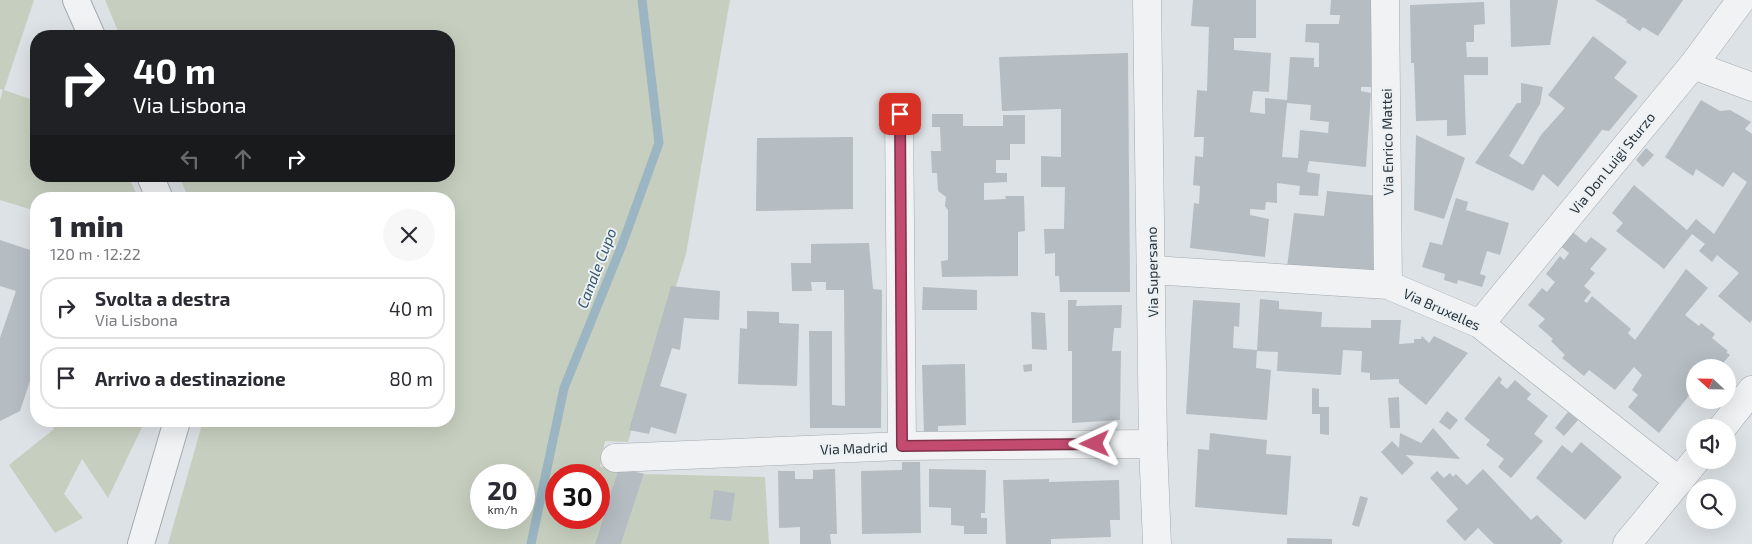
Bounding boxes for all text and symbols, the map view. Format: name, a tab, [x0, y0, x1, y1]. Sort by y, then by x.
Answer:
text: 40 m	[133, 49, 216, 91]
icon: right	[50, 50, 115, 115]
street label: Via Enrico Mattei	[1378, 88, 1396, 196]
text: Via Lisbona	[133, 91, 247, 117]
pin	[879, 93, 921, 135]
icon: arrive	[886, 100, 914, 128]
street label: Via Don Luigi Sturzo	[1566, 109, 1658, 217]
icon: left	[176, 145, 204, 173]
icon: ahead	[229, 145, 257, 173]
icon: right	[282, 145, 310, 173]
text: 1 min	[50, 207, 124, 243]
button: close	[383, 209, 435, 261]
water label: Canale Cupo	[573, 225, 619, 311]
street label: Via Supersano	[1143, 226, 1161, 318]
text: 120 m · 12:22	[50, 244, 141, 263]
street label: Via Bruxelles	[1401, 284, 1483, 334]
text: Svolta a destra	[95, 287, 230, 310]
icon: right	[52, 294, 80, 322]
text: 40 m	[389, 297, 433, 320]
text: Via Lisbona	[95, 310, 178, 329]
north arrow	[1686, 359, 1736, 409]
map controls	[1686, 359, 1736, 529]
icon: arrive	[52, 364, 80, 392]
text: Arrivo a destinazione	[95, 367, 286, 390]
text: 80 m	[389, 367, 433, 390]
position arrow	[1068, 417, 1120, 469]
button: sound	[1686, 419, 1736, 469]
street label: Via Madrid	[820, 438, 888, 458]
speed limit sign: 30	[545, 464, 610, 529]
text: 20	[487, 475, 518, 505]
button: search	[1686, 479, 1736, 529]
text: km/h	[488, 502, 517, 516]

